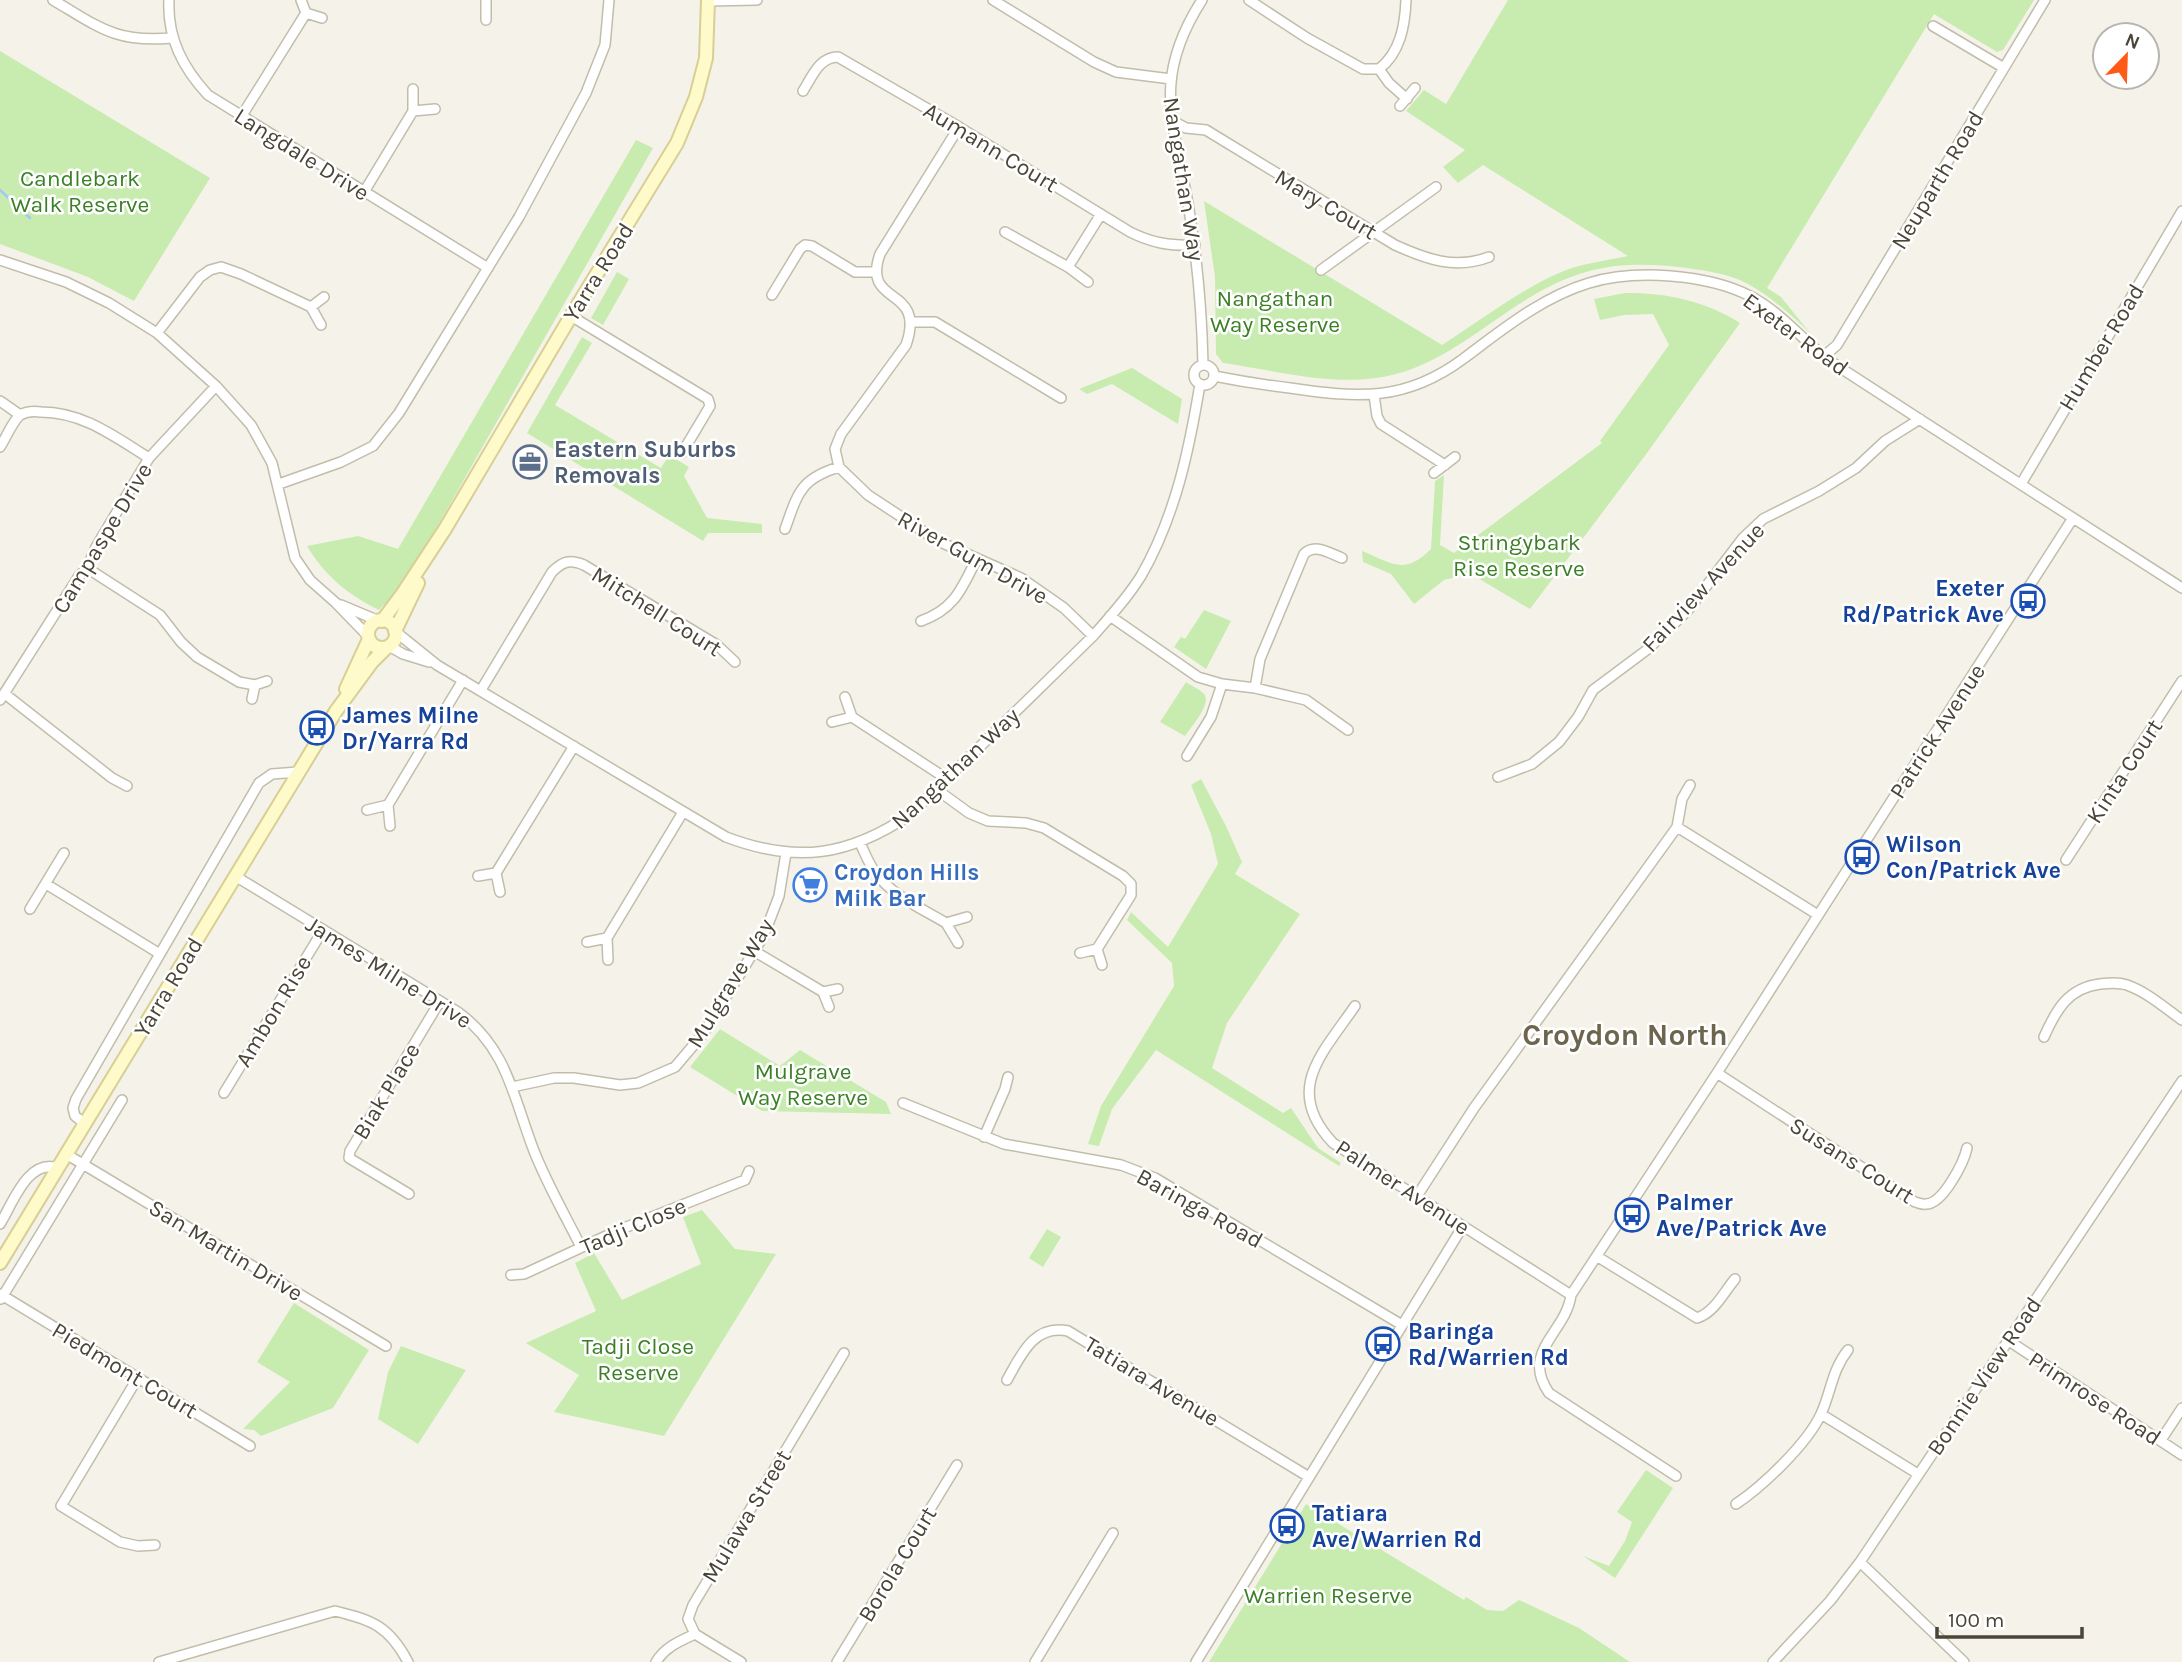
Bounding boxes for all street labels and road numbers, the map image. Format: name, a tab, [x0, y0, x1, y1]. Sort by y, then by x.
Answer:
street label: Nangathan Way	[1157, 95, 1210, 263]
street label: Aumann Court	[919, 97, 1063, 198]
street label: Langdale Drive	[229, 102, 374, 207]
street label: Neuparth Road	[1885, 106, 1989, 254]
street label: Mary Court	[1270, 163, 1382, 246]
street label: Yarra Road	[557, 218, 639, 327]
street label: Humber Road	[2053, 279, 2150, 415]
street label: Exeter Road	[1738, 287, 1854, 382]
street label: Campaspe Drive	[47, 458, 158, 618]
street label: River Gum Drive	[893, 505, 1053, 610]
street label: Fairview Avenue	[1636, 517, 1770, 658]
street label: Mitchell Court	[587, 561, 727, 662]
street label: Patrick Avenue	[1884, 659, 1991, 804]
street label: Nangathan Way	[886, 702, 1025, 835]
street label: Kinta Court	[2081, 714, 2168, 829]
street label: James Milne Drive	[301, 911, 477, 1034]
street label: Mulgrave Way	[681, 914, 780, 1053]
street label: Yarra Road	[128, 932, 209, 1042]
street label: Ambon Rise	[230, 951, 317, 1072]
street label: Biak Place	[347, 1038, 426, 1144]
street label: Susans Court	[1785, 1111, 1919, 1210]
street label: Palmer Avenue	[1331, 1134, 1475, 1241]
street label: Baringa Road	[1132, 1163, 1268, 1254]
street label: Tadji Close	[576, 1192, 690, 1261]
street label: San Martin Drive	[144, 1194, 308, 1307]
street label: Bonnie View Road	[1921, 1292, 2047, 1461]
street label: Piedmont Court	[47, 1316, 203, 1425]
street label: Tatiara Avenue	[1079, 1331, 1224, 1432]
street label: Primrose Road	[2023, 1346, 2166, 1451]
street label: Mulawa Street	[696, 1445, 797, 1588]
street label: Borola Court	[852, 1501, 943, 1627]

